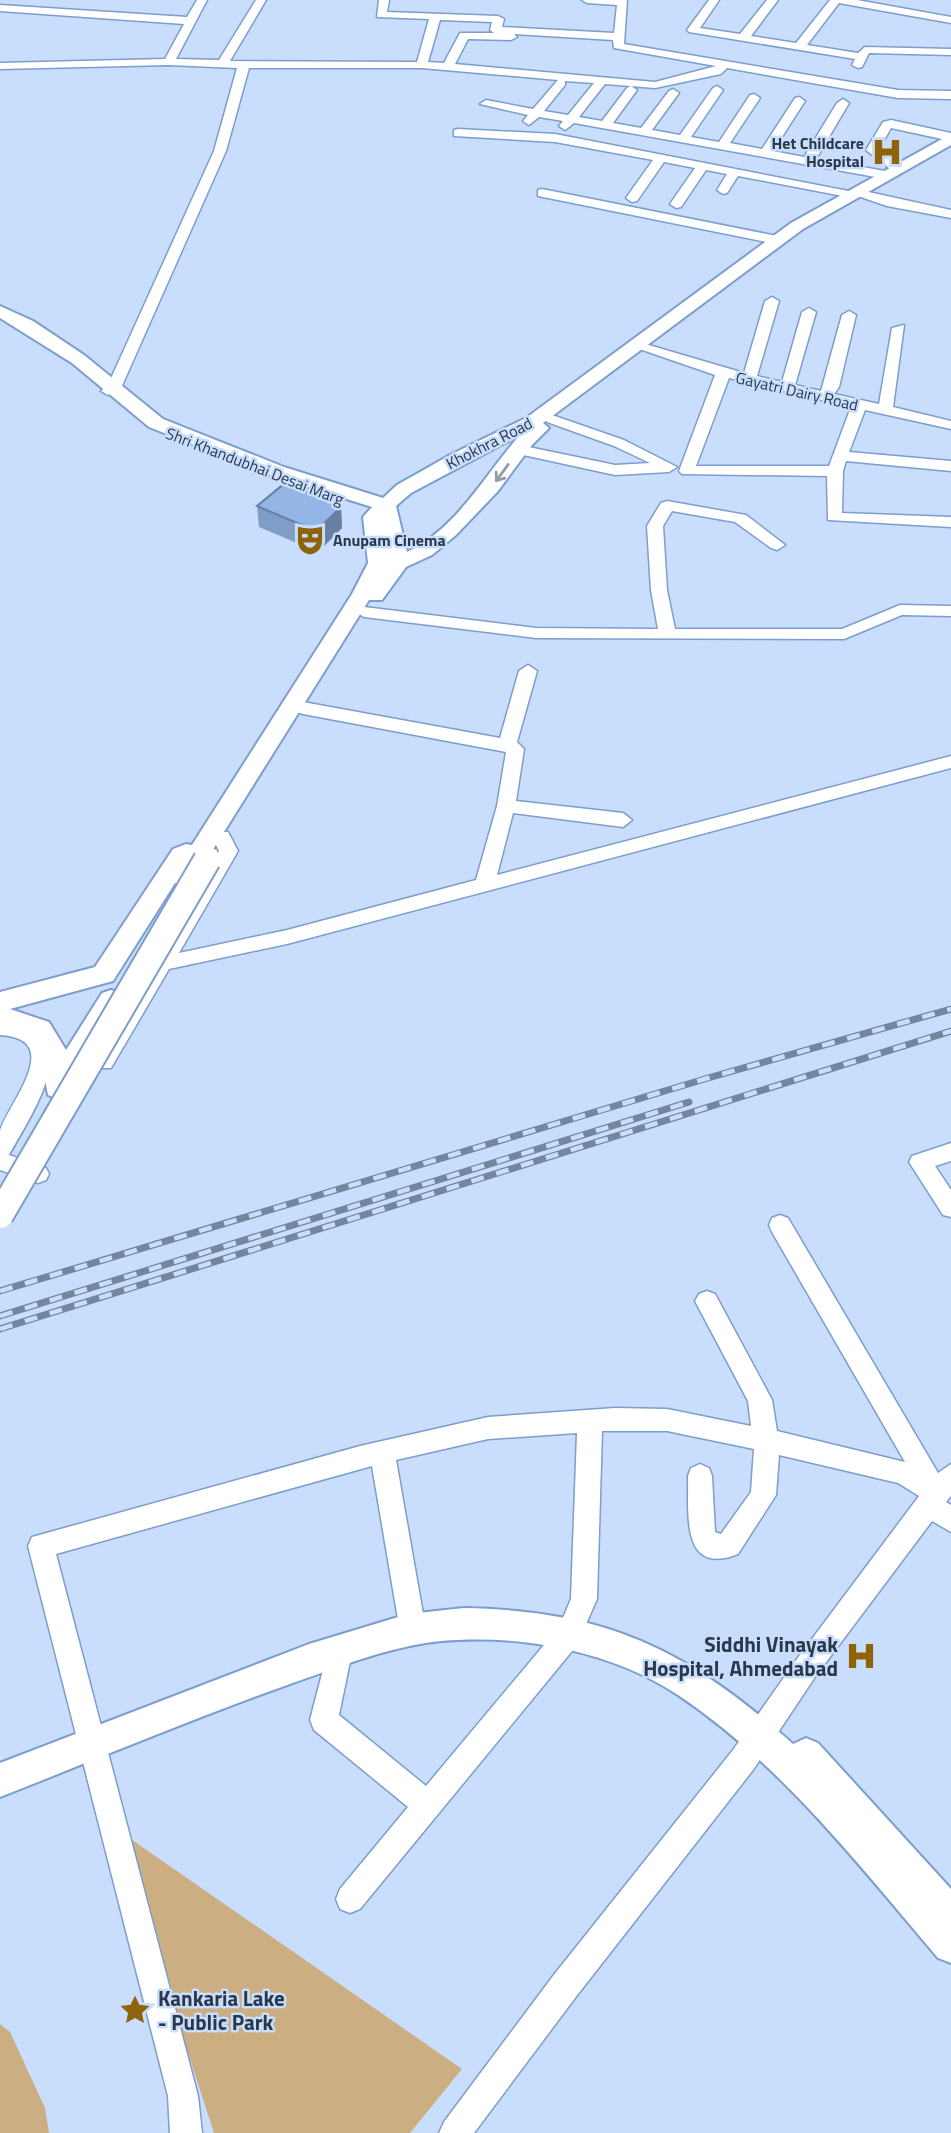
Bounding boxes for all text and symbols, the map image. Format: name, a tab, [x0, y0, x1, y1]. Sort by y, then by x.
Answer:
place label: Het Childcare Hospital	[772, 131, 864, 173]
hospital icon: Het Childcare Hospital	[870, 135, 904, 169]
street label: Gayatri Dairy Road	[733, 365, 861, 417]
street label: Khokhra Road	[442, 411, 536, 475]
street label: Shri Khandubhai Desai Marg	[162, 421, 348, 511]
one-way arrow	[494, 463, 509, 482]
theatre icon: Anupam Cinema	[293, 523, 327, 557]
place label: Anupam Cinema	[333, 528, 446, 552]
place label: Siddhi Vinayak Hospital, Ahmedabad	[643, 1628, 838, 1684]
hospital icon: Siddhi Vinayak Hospital, Ahmedabad	[844, 1639, 878, 1673]
place label: Kankaria Lake - Public Park	[158, 1982, 285, 2038]
place icon: Kankaria Lake - Public Park	[118, 1993, 152, 2027]

